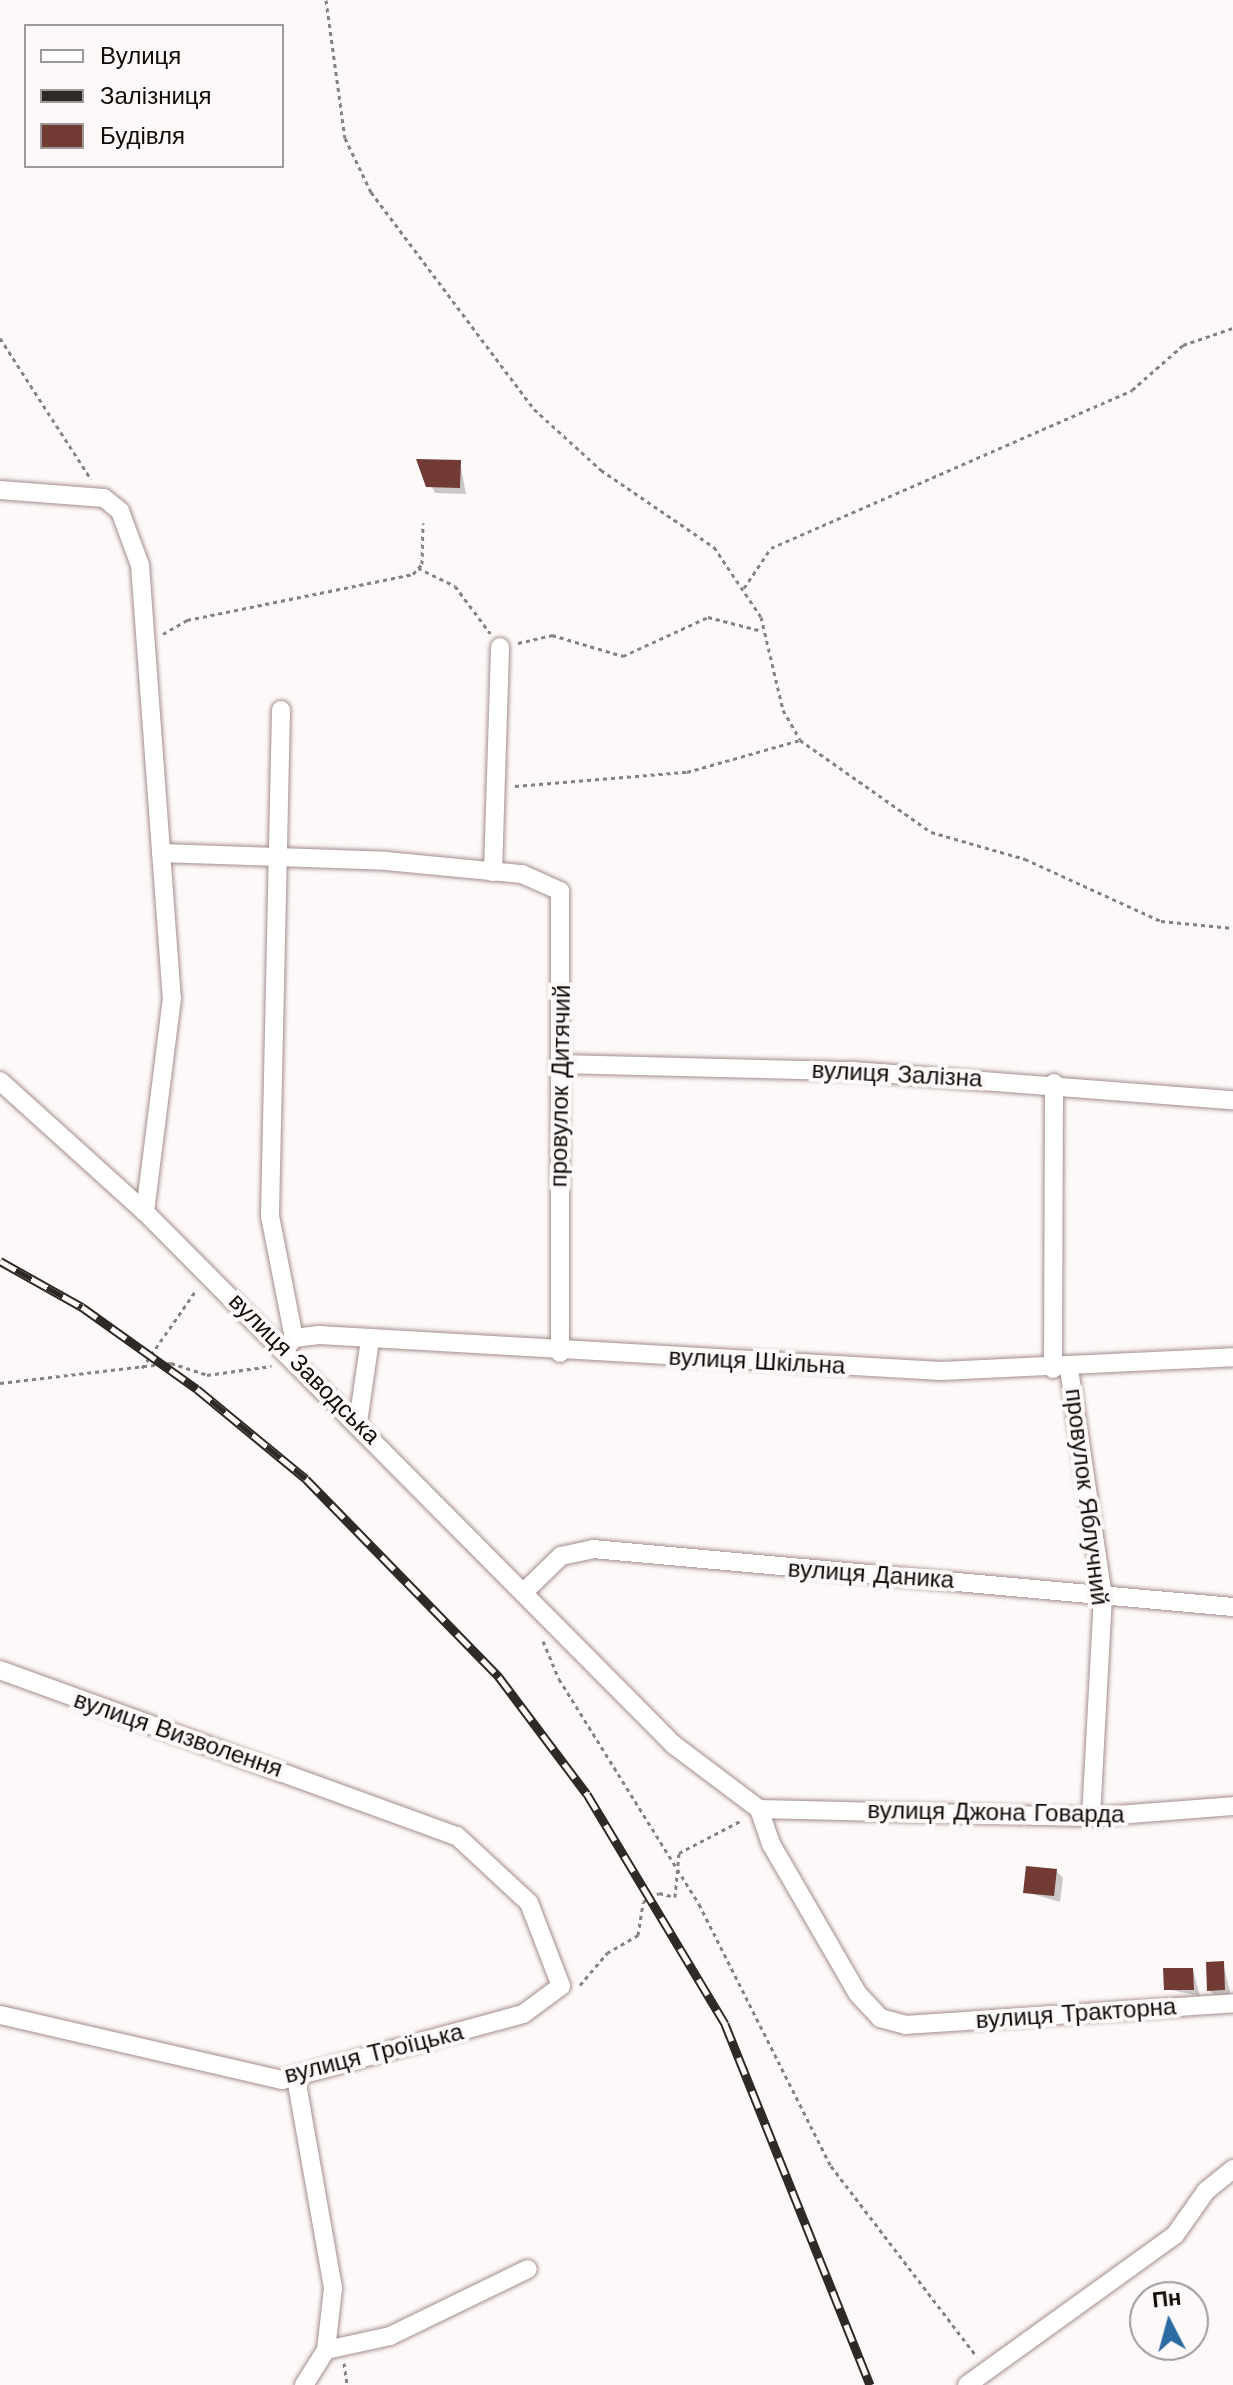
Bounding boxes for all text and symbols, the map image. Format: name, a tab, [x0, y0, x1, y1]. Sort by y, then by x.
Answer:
legend	[24, 24, 284, 168]
text: Вулиця	[100, 42, 181, 70]
text: Залізниця	[100, 82, 212, 110]
text: Будівля	[100, 122, 185, 150]
street label: провулок Дитячий	[545, 984, 577, 1188]
street label: вулиця Залізна	[811, 1056, 983, 1094]
street label: вулиця Заводська	[222, 1287, 386, 1451]
street label: вулиця Шкільна	[668, 1343, 846, 1381]
street label: провулок Яблучний	[1058, 1387, 1114, 1607]
street label: вулиця Даника	[787, 1555, 955, 1595]
street label: вулиця Визволення	[70, 1686, 286, 1784]
street label: вулиця Джона Говарда	[867, 1796, 1125, 1830]
street label: вулиця Тракторна	[975, 1993, 1177, 2035]
street label: вулиця Троїцька	[282, 2018, 466, 2090]
north arrow	[1129, 2281, 1209, 2361]
text: Пн	[1151, 2285, 1182, 2313]

